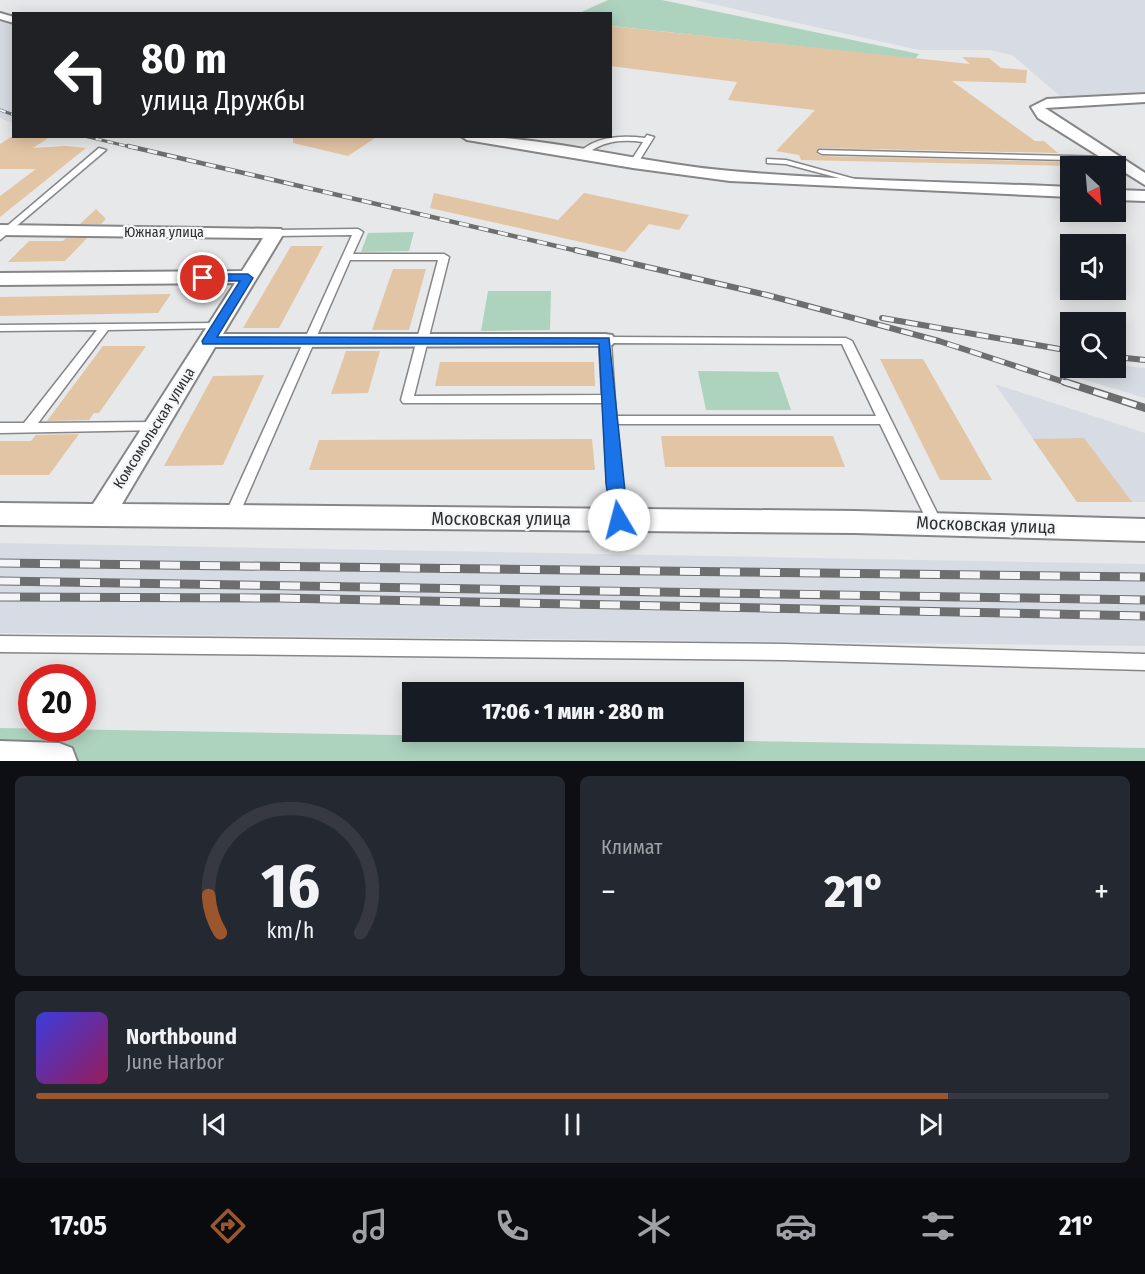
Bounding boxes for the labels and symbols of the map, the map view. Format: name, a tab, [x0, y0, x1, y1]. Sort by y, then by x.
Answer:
north arrow	[1060, 156, 1126, 222]
street label: Южная улица	[124, 224, 204, 241]
pin	[177, 252, 228, 303]
street label: Комсомольская улица	[109, 364, 199, 492]
position arrow	[587, 488, 651, 552]
street label: Московская улица	[431, 508, 571, 530]
street label: Московская улица	[916, 512, 1056, 538]
speed limit sign: 20	[18, 664, 96, 742]

